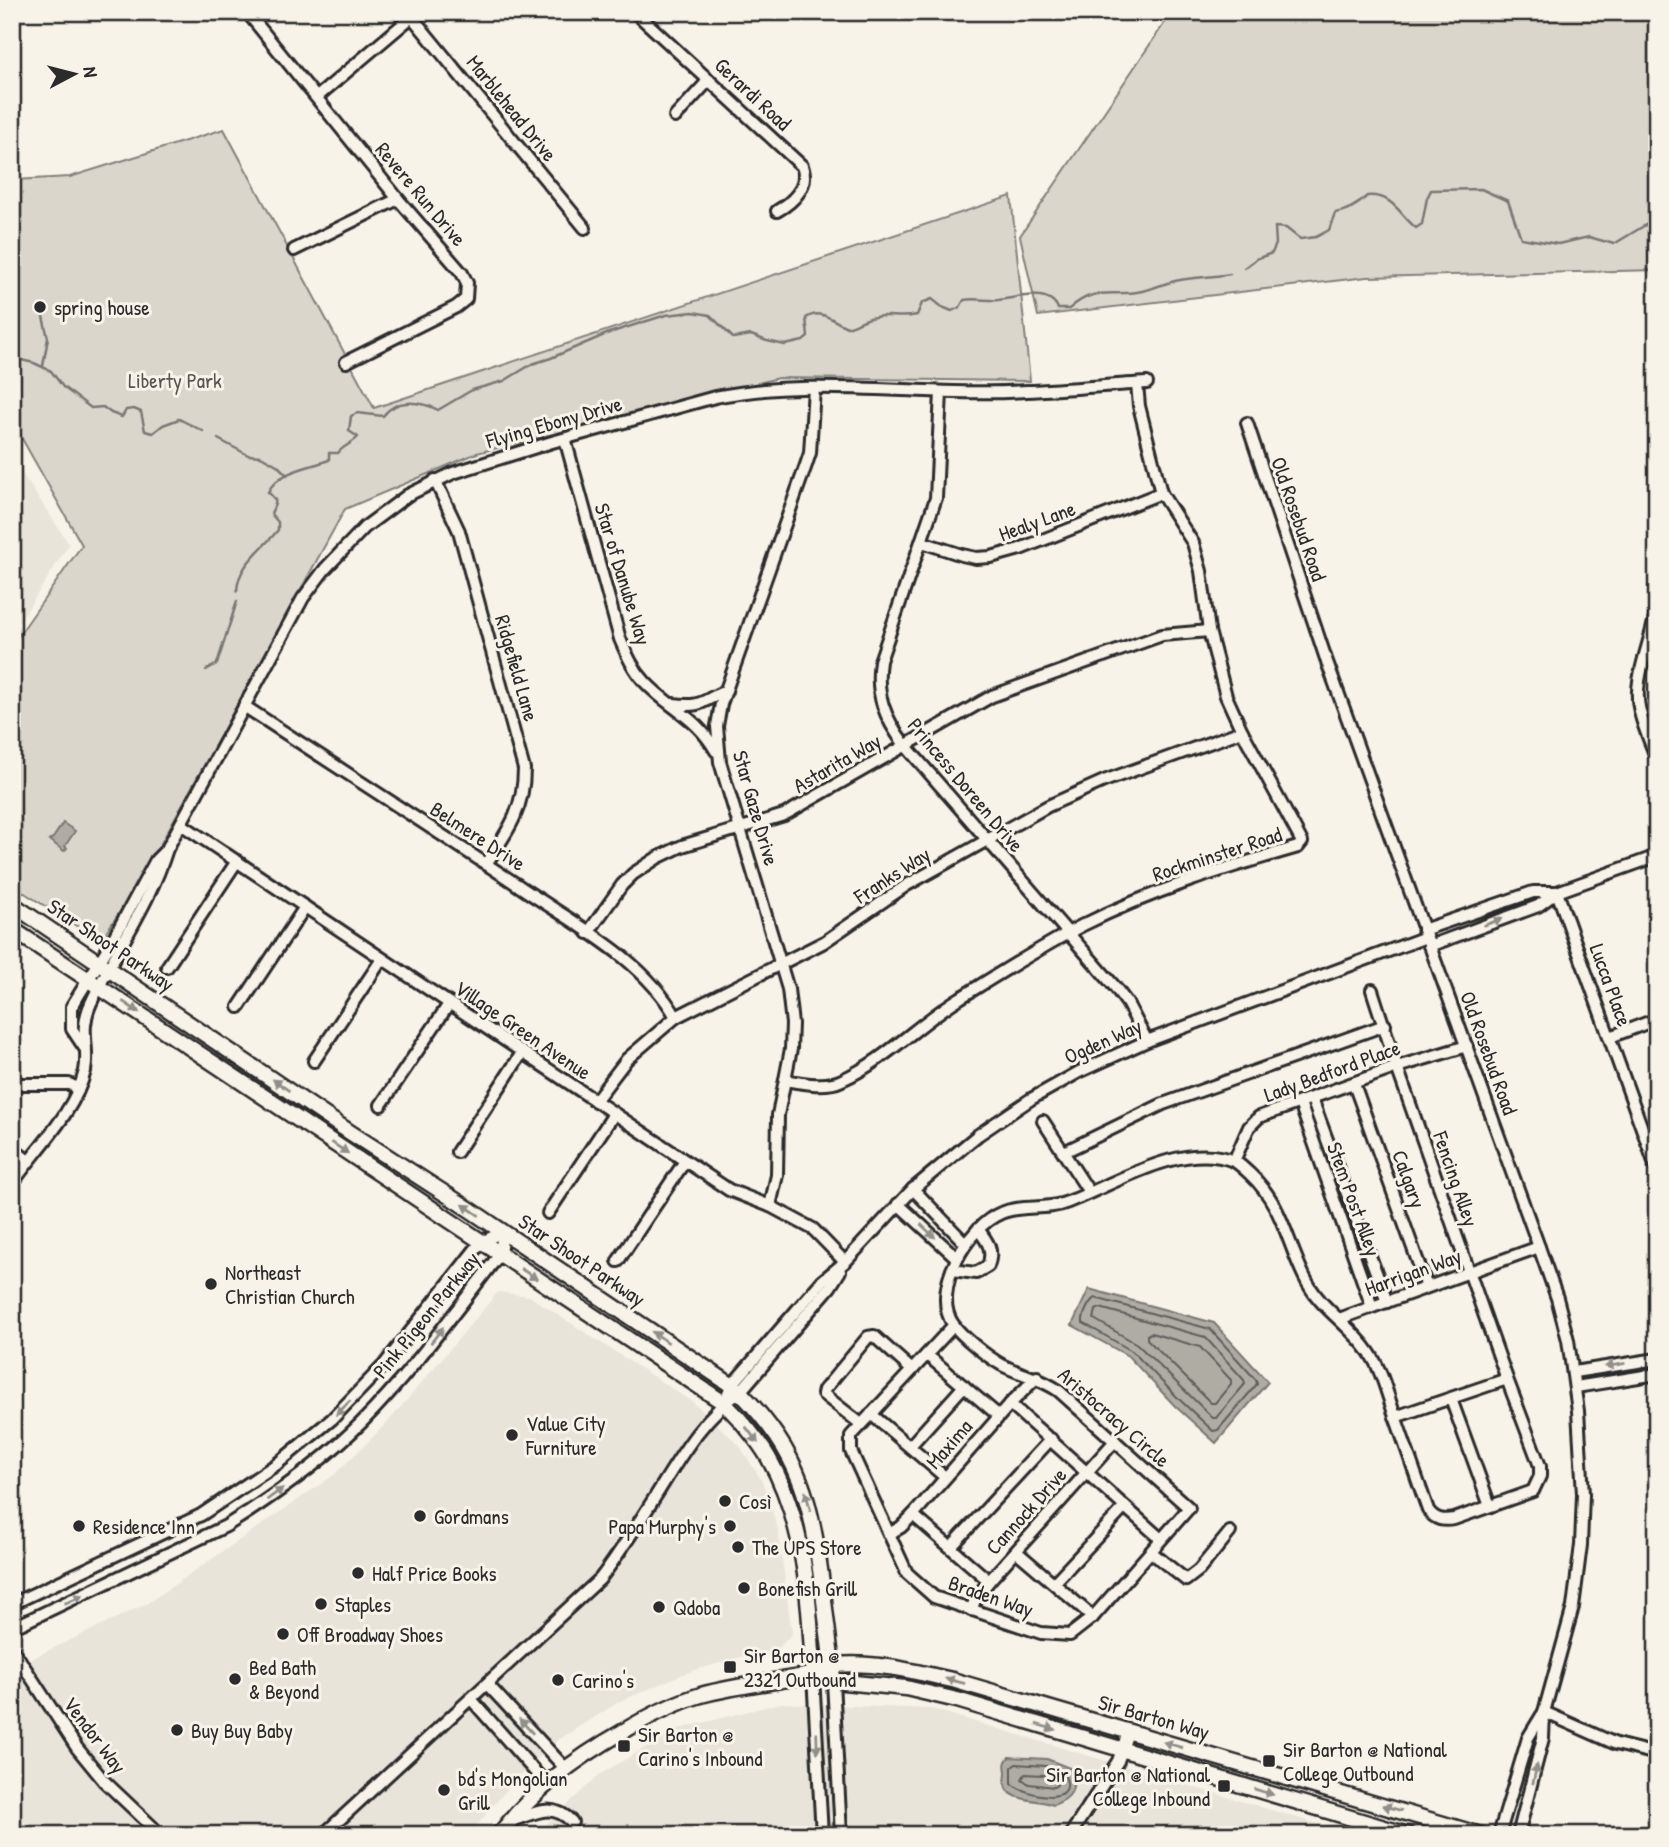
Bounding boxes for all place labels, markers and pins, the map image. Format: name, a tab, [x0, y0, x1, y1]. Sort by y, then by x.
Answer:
place label: spring house	[54, 293, 150, 322]
marker: spring house	[32, 299, 48, 315]
place label: Northeast Christian Church	[225, 1258, 355, 1311]
marker: Northeast Christian Church	[203, 1276, 219, 1292]
place label: Value City Furniture	[525, 1409, 606, 1462]
marker: Value City Furniture	[504, 1427, 520, 1443]
place label: Così	[739, 1487, 772, 1516]
marker: Così	[717, 1493, 733, 1509]
place label: Gordmans	[434, 1502, 509, 1531]
marker: Gordmans	[412, 1508, 428, 1524]
place label: Residence Inn	[93, 1512, 195, 1541]
place label: Papa Murphy's	[608, 1512, 716, 1541]
marker: Residence Inn	[71, 1518, 87, 1534]
marker: Papa Murphy's	[722, 1518, 738, 1534]
place label: The UPS Store	[752, 1533, 862, 1562]
marker: The UPS Store	[730, 1539, 746, 1555]
place label: Half Price Books	[372, 1559, 497, 1588]
marker: Half Price Books	[350, 1565, 366, 1581]
place label: Bonefish Grill	[758, 1574, 858, 1603]
marker: Bonefish Grill	[736, 1580, 752, 1596]
place label: Staples	[335, 1590, 391, 1619]
place label: Qdoba	[673, 1593, 720, 1622]
marker: Staples	[313, 1596, 329, 1612]
marker: Qdoba	[651, 1599, 667, 1615]
place label: Off Broadway Shoes	[297, 1620, 443, 1649]
marker: Off Broadway Shoes	[275, 1626, 291, 1642]
place label: Sir Barton @ 2321 Outbound	[744, 1641, 856, 1694]
place label: Bed Bath & Beyond	[249, 1653, 319, 1706]
marker: Sir Barton @ 2321 Outbound	[722, 1659, 738, 1675]
place label: Carino's	[572, 1666, 634, 1695]
marker: Bed Bath & Beyond	[227, 1671, 243, 1687]
marker: Carino's	[550, 1672, 566, 1688]
place label: Buy Buy Baby	[191, 1716, 293, 1745]
place label: Sir Barton @ Carino's Inbound	[638, 1720, 762, 1773]
marker: Buy Buy Baby	[169, 1722, 185, 1738]
place label: Sir Barton @ National College Outbound	[1283, 1735, 1447, 1788]
marker: Sir Barton @ Carino's Inbound	[616, 1738, 632, 1754]
marker: Sir Barton @ National College Outbound	[1261, 1753, 1277, 1769]
place label: Sir Barton @ National College Inbound	[1046, 1760, 1210, 1813]
place label: bd's Mongolian Grill	[458, 1764, 567, 1817]
marker: Sir Barton @ National College Inbound	[1216, 1778, 1232, 1794]
marker: bd's Mongolian Grill	[436, 1782, 452, 1798]

